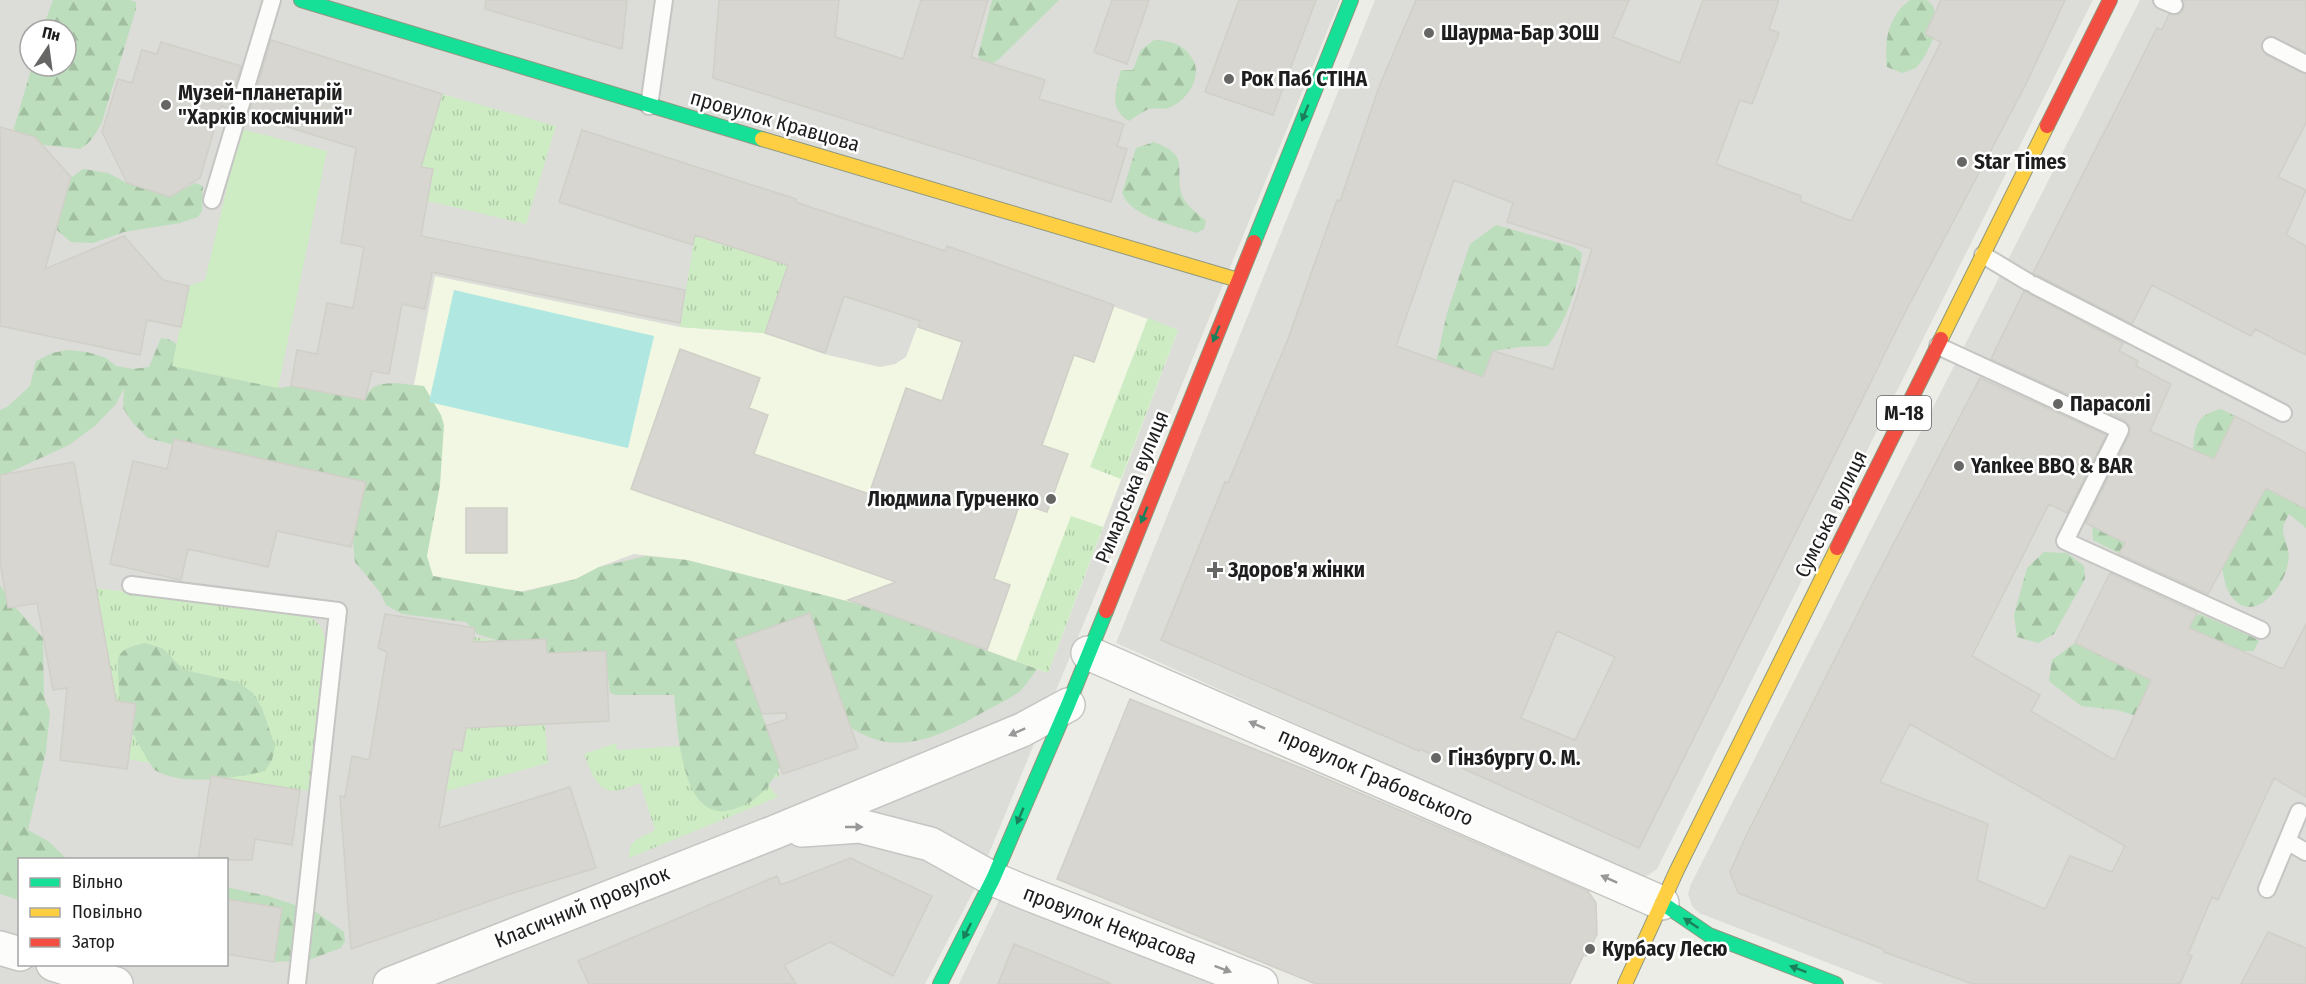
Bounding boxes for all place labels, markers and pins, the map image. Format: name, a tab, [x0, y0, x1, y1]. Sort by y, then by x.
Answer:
place label: Шаурма-Бар ЗОШ	[1441, 20, 1599, 46]
marker: Шаурма-Бар ЗОШ	[1422, 26, 1436, 40]
place label: Рок Паб СТІНА	[1241, 66, 1368, 92]
marker: Рок Паб СТІНА	[1222, 72, 1236, 86]
place label: Музей-планетарій "Харків космічний"	[178, 80, 353, 130]
marker: Музей-планетарій "Харків космічний"	[159, 98, 173, 112]
place label: Star Times	[1974, 149, 2066, 175]
marker: Star Times	[1955, 155, 1969, 169]
place label: Парасолі	[2070, 391, 2151, 417]
marker: Парасолі	[2051, 397, 2065, 411]
place label: Yankee BBQ & BAR	[1970, 453, 2133, 479]
marker: Yankee BBQ & BAR	[1952, 459, 1966, 473]
place label: Людмила Гурченко	[868, 486, 1039, 512]
marker: Людмила Гурченко	[1044, 492, 1058, 506]
place label: Здоров'я жінки	[1227, 557, 1365, 583]
marker: Здоров'я жінки	[1206, 561, 1224, 579]
place label: Гінзбургу О. М.	[1448, 745, 1581, 771]
marker: Гінзбургу О. М.	[1429, 751, 1443, 765]
place label: Курбасу Лесю	[1602, 936, 1728, 962]
marker: Курбасу Лесю	[1583, 942, 1597, 956]

